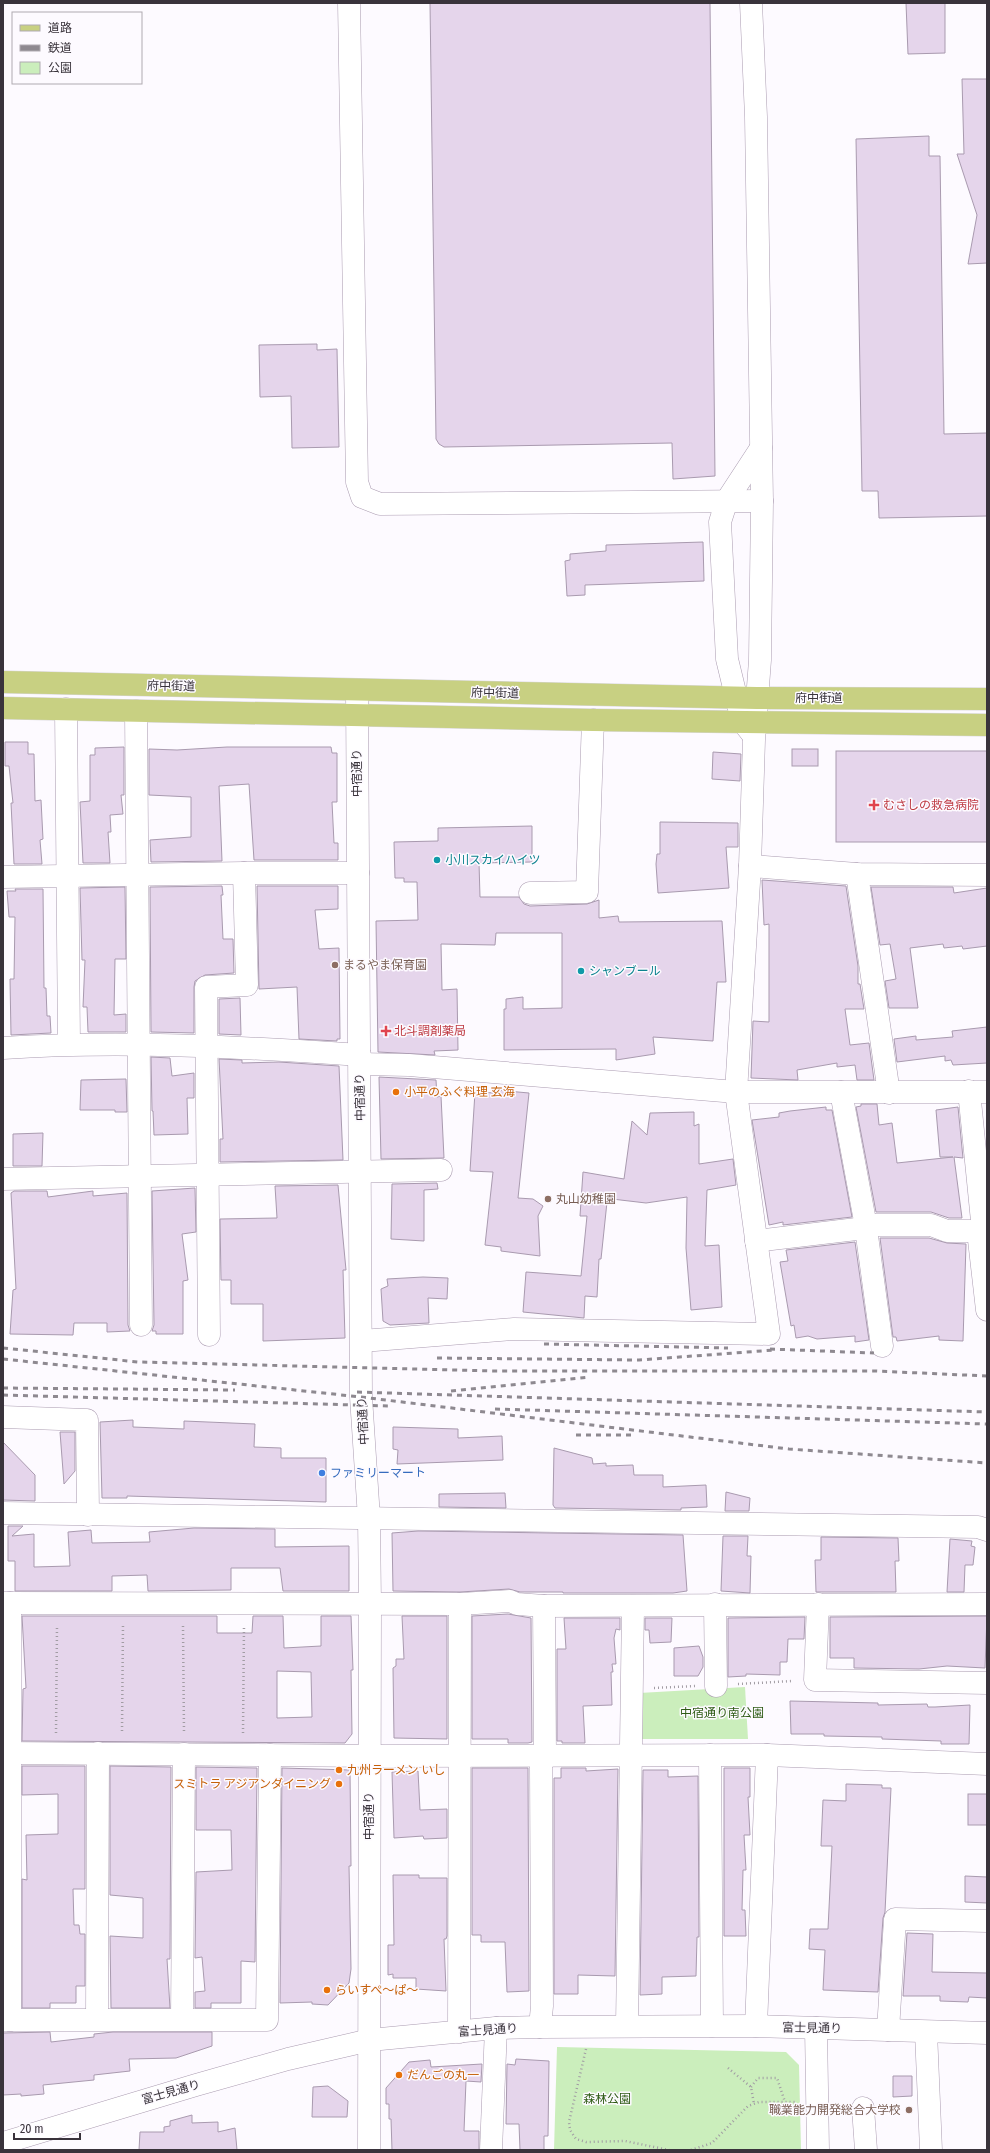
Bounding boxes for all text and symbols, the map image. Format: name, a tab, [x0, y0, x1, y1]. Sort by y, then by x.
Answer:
legend	[12, 12, 142, 84]
text: 道路	[48, 21, 72, 35]
text: 鉄道	[48, 41, 72, 55]
text: 公園	[48, 61, 72, 75]
street label: 府中街道	[147, 679, 195, 693]
street label: 府中街道	[471, 686, 519, 700]
street label: 府中街道	[795, 691, 843, 705]
street label: 中宿通り	[350, 749, 364, 797]
place label: むさしの救急病院	[883, 798, 979, 812]
marker: むさしの救急病院	[868, 799, 880, 811]
place label: 小川スカイハイツ	[445, 853, 541, 867]
marker: 小川スカイハイツ	[432, 855, 442, 865]
place label: まるやま保育園	[343, 958, 427, 972]
marker: まるやま保育園	[330, 960, 340, 970]
place label: シャンブール	[589, 964, 661, 978]
marker: シャンブール	[576, 966, 586, 976]
place label: 北斗調剤薬局	[394, 1024, 466, 1038]
marker: 北斗調剤薬局	[381, 1026, 391, 1036]
street label: 中宿通り	[353, 1073, 367, 1121]
place label: 小平のふぐ料理 玄海	[404, 1085, 515, 1099]
marker: 小平のふぐ料理 玄海	[391, 1087, 401, 1097]
place label: 丸山幼稚園	[556, 1192, 616, 1206]
marker: 丸山幼稚園	[543, 1194, 553, 1204]
street label: 中宿通り	[355, 1397, 371, 1445]
place label: ファミリーマート	[330, 1466, 426, 1480]
marker: ファミリーマート	[317, 1468, 327, 1478]
park label: 中宿通り南公園	[680, 1706, 764, 1720]
place label: 九州ラーメン いし	[347, 1763, 445, 1777]
marker: 九州ラーメン いし	[334, 1765, 344, 1775]
place label: スミトラ アジアンダイニング	[173, 1777, 331, 1791]
marker: スミトラ アジアンダイニング	[334, 1779, 344, 1789]
street label: 中宿通り	[362, 1792, 376, 1840]
place label: らいすぺ～ぱ～	[335, 1983, 418, 1997]
marker: らいすぺ～ぱ～	[322, 1985, 332, 1995]
street label: 富士見通り	[782, 2020, 842, 2036]
street label: 富士見通り	[458, 2021, 518, 2039]
place label: だんごの丸一	[407, 2068, 479, 2082]
marker: だんごの丸一	[394, 2070, 404, 2080]
street label: 富士見通り	[140, 2077, 202, 2107]
park label: 森林公園	[583, 2092, 631, 2106]
place label: 職業能力開発総合大学校	[769, 2103, 901, 2117]
marker: 職業能力開発総合大学校	[904, 2105, 914, 2115]
scale bar	[14, 2115, 80, 2141]
text: 20 m	[20, 2122, 44, 2136]

